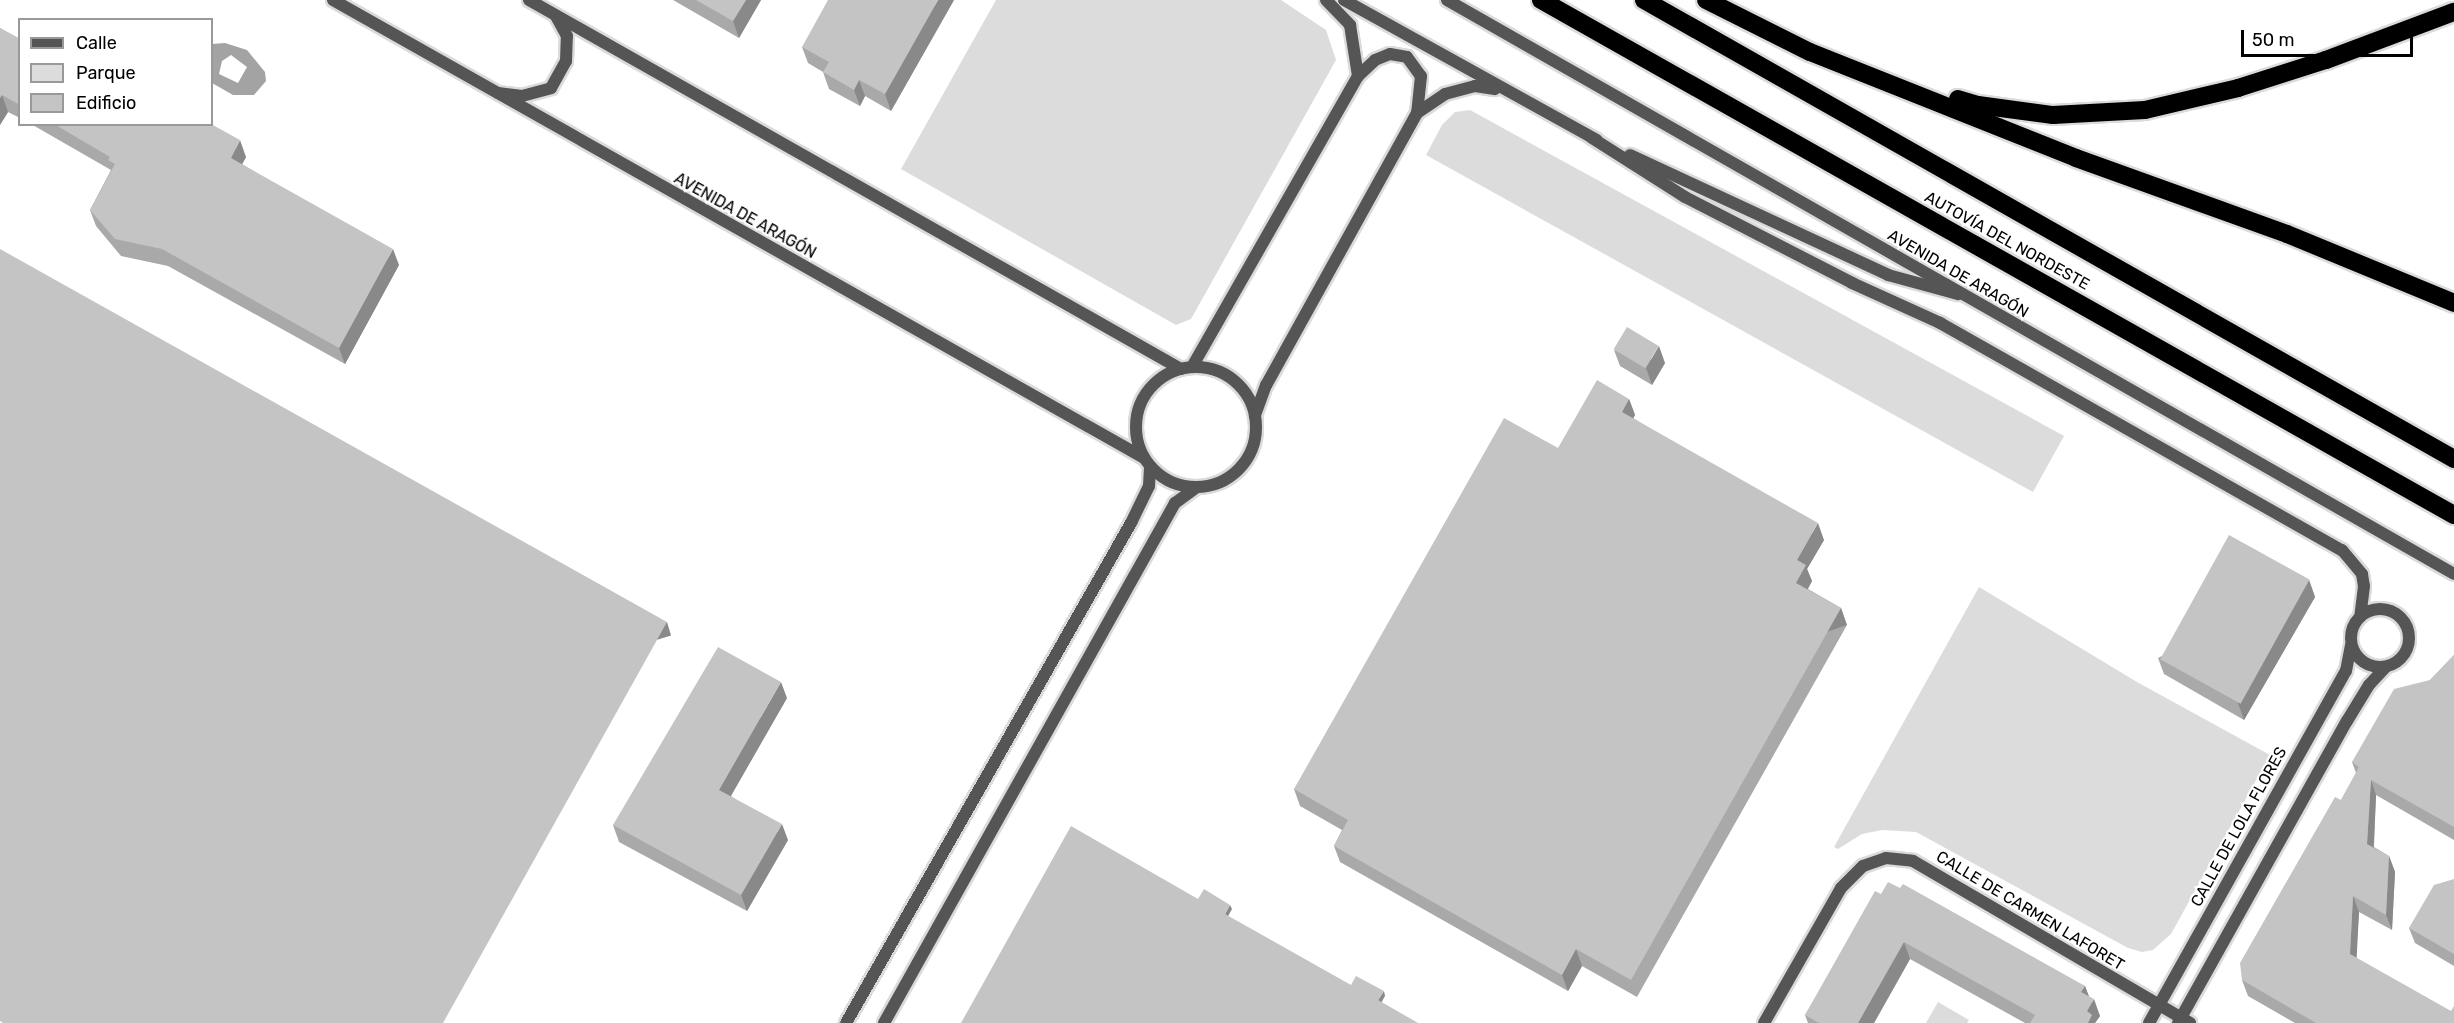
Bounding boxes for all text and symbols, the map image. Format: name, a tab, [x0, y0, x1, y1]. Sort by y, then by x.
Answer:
legend	[18, 18, 213, 126]
scale bar	[2244, 18, 2416, 56]
text: 50 m	[2252, 29, 2295, 51]
text: Calle	[76, 32, 117, 54]
text: Parque	[76, 62, 136, 84]
text: Edificio	[76, 92, 136, 114]
street label: AVENIDA DE ARAGÓN	[670, 169, 820, 263]
street label: AUTOVÍA DEL NORDESTE	[1921, 187, 2093, 295]
street label: AVENIDA DE ARAGÓN	[1884, 226, 2032, 322]
street label: CALLE DE LOLA FLORES	[2187, 744, 2291, 910]
street label: CALLE DE CARMEN LAFORET	[1932, 847, 2128, 975]

